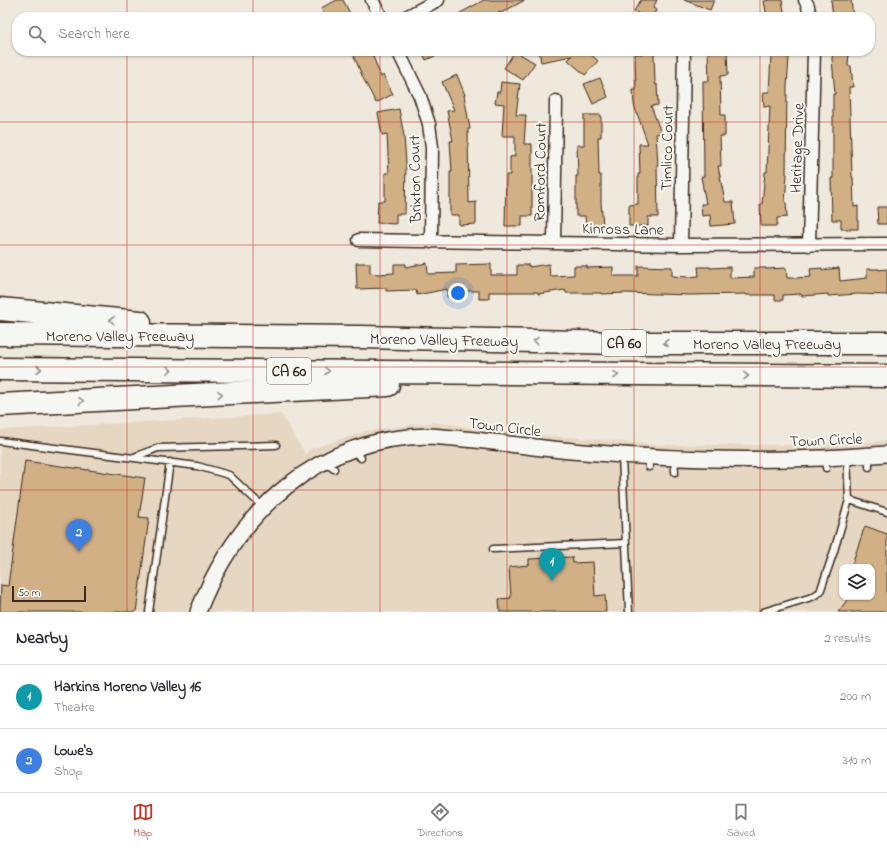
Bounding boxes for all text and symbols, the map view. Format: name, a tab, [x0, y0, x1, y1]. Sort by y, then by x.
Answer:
search box	[12, 12, 875, 56]
icon: search	[26, 23, 48, 45]
text: Search here	[58, 23, 130, 45]
street label: Heritage Drive	[784, 102, 812, 194]
street label: Timlico Court	[655, 104, 681, 191]
street label: Romford Court	[528, 122, 554, 222]
street label: Brixton Court	[403, 134, 429, 224]
street label: Kinross Lane	[582, 217, 665, 243]
your location	[448, 283, 468, 303]
one-way arrow	[109, 315, 115, 324]
street label: Moreno Valley Freeway	[46, 325, 194, 349]
street label: Moreno Valley Freeway	[370, 328, 518, 354]
road number: CA 60	[602, 330, 646, 356]
street label: Moreno Valley Freeway	[693, 333, 841, 357]
one-way arrow	[533, 337, 539, 345]
one-way arrow	[663, 339, 669, 347]
road number: CA 60	[267, 358, 311, 384]
one-way arrow	[36, 365, 42, 373]
one-way arrow	[166, 365, 172, 374]
one-way arrow	[324, 367, 330, 375]
one-way arrow	[613, 371, 619, 379]
one-way arrow	[743, 372, 749, 380]
one-way arrow	[217, 390, 223, 398]
one-way arrow	[78, 396, 84, 405]
street label: Town Circle	[467, 412, 543, 444]
street label: Town Circle	[789, 428, 864, 454]
pin: 2	[66, 519, 92, 552]
pin: 1	[539, 548, 565, 581]
map controls	[839, 564, 875, 600]
button: layers	[839, 564, 875, 600]
scale bar	[12, 584, 86, 603]
text: 50 m	[18, 585, 40, 601]
text: Nearby	[16, 626, 68, 651]
text: 2 results	[824, 629, 871, 648]
text: Harkins Moreno Valley 16	[54, 676, 201, 698]
text: 1	[27, 687, 31, 706]
text: 200 m	[840, 687, 871, 706]
text: Theatre	[54, 698, 95, 717]
text: Lowe's	[54, 740, 93, 762]
text: 2	[26, 751, 32, 770]
text: 310 m	[843, 751, 871, 770]
text: Shop	[54, 762, 82, 781]
tab: Map	[132, 801, 154, 841]
tab: Directions	[417, 801, 463, 841]
tab: Saved	[727, 801, 755, 841]

